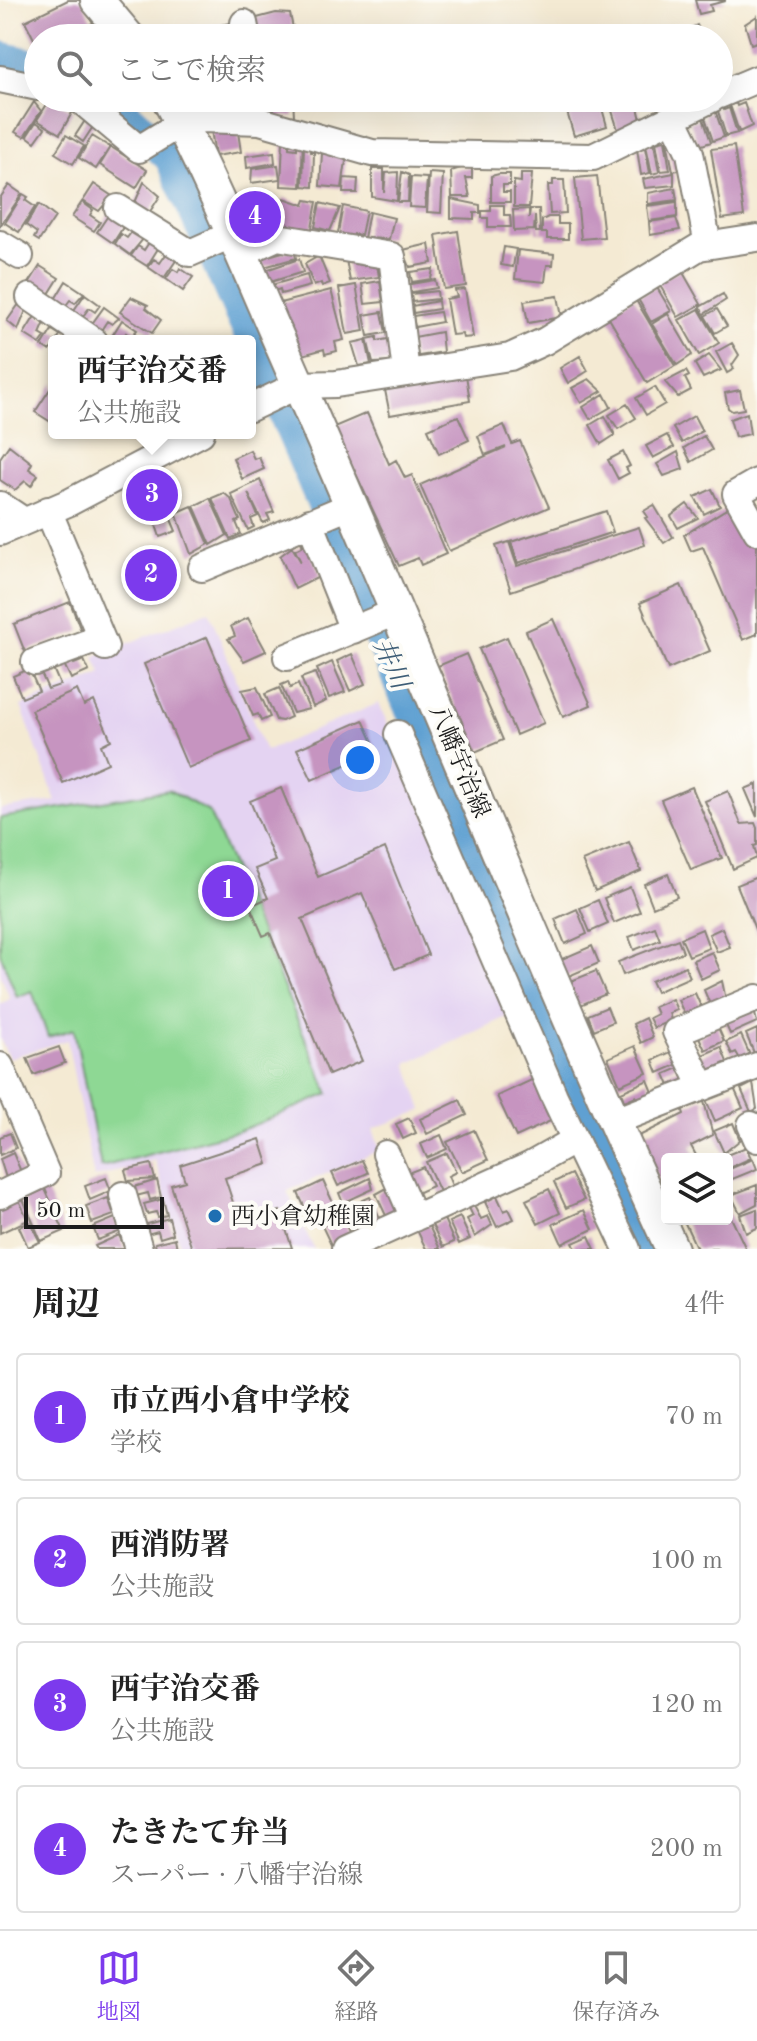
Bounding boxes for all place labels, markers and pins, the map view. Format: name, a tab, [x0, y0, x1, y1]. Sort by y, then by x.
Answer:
pin: 4	[229, 187, 281, 247]
pin: 3	[126, 465, 178, 525]
pin: 2	[125, 545, 177, 605]
pin: 1	[202, 861, 254, 921]
place label: 西小倉幼稚園	[231, 1203, 375, 1230]
marker: 西小倉幼稚園	[206, 1207, 224, 1225]

